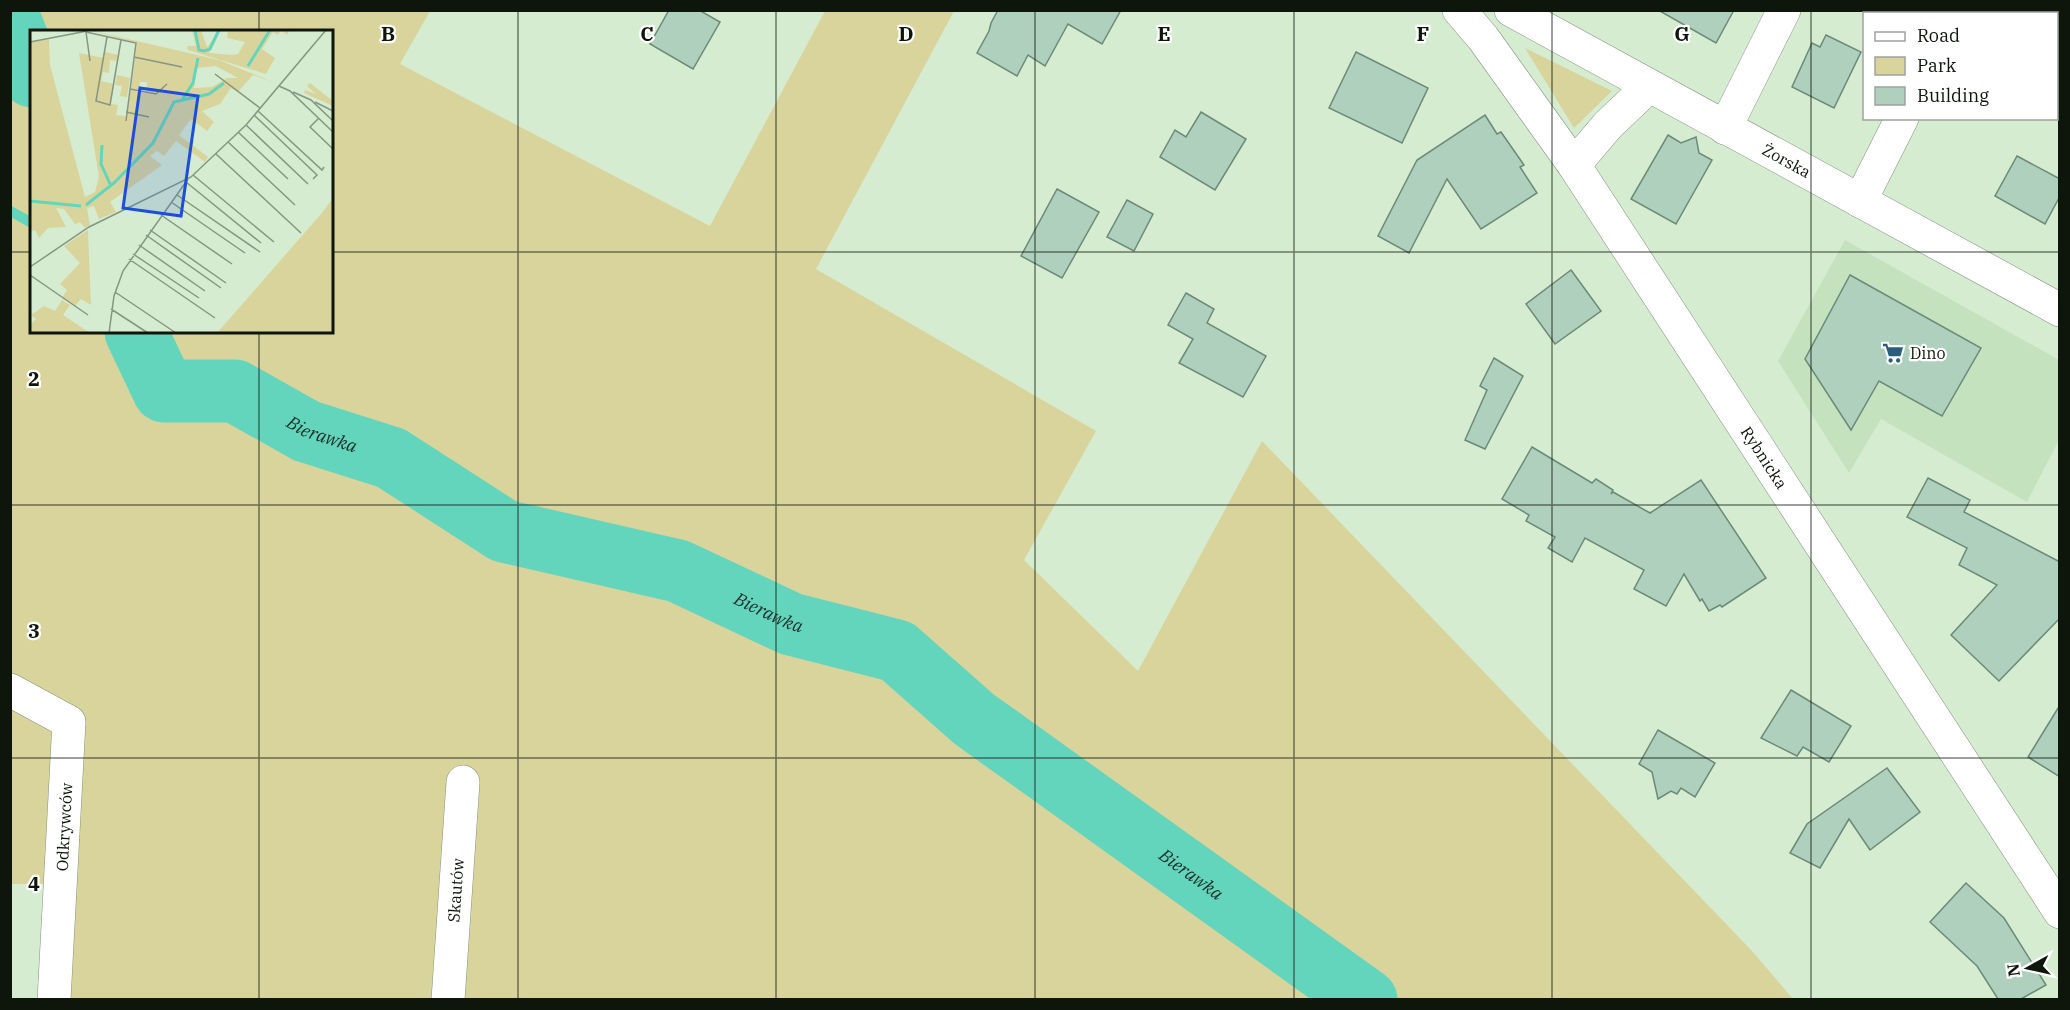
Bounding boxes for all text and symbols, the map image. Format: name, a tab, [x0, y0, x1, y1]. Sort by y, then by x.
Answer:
legend	[1863, 12, 2058, 120]
text: B	[381, 20, 395, 47]
text: C	[640, 20, 654, 47]
text: D	[898, 20, 914, 47]
text: E	[1157, 20, 1171, 47]
text: F	[1417, 20, 1429, 47]
text: G	[1674, 20, 1690, 47]
text: Road	[1917, 24, 1960, 47]
inset map	[30, 30, 333, 333]
text: Park	[1917, 54, 1957, 77]
text: Building	[1917, 84, 1989, 107]
street label: Żorska	[1759, 139, 1814, 182]
supermarket icon: Dino	[1881, 341, 1905, 365]
place label: Dino	[1910, 343, 1946, 363]
text: 2	[28, 365, 40, 392]
water label: Bierawka	[282, 410, 360, 458]
street label: Rybnicka	[1737, 422, 1792, 493]
water label: Bierawka	[730, 587, 806, 638]
text: 3	[28, 617, 40, 644]
street label: Odkrywców	[52, 782, 76, 872]
water label: Bierawka	[1154, 843, 1228, 905]
street label: Skautów	[443, 857, 468, 923]
text: 4	[28, 870, 40, 897]
north arrow	[1998, 938, 2058, 998]
text: N	[2002, 962, 2024, 978]

